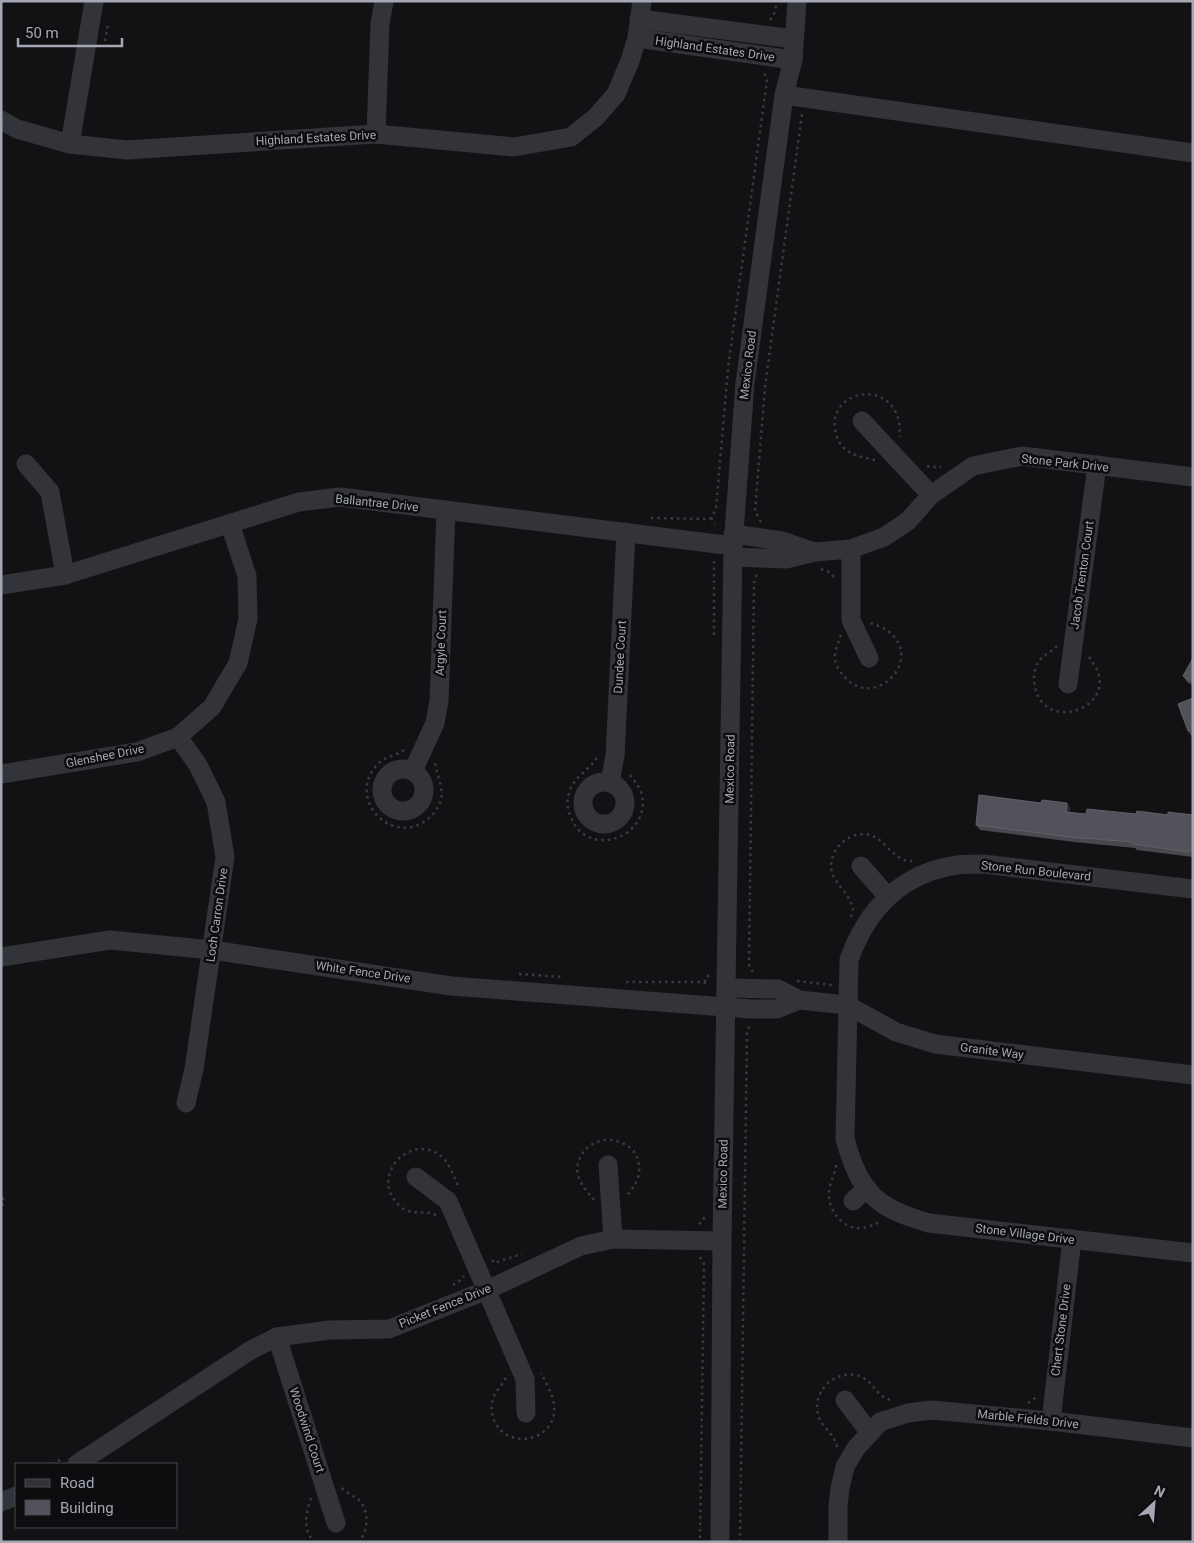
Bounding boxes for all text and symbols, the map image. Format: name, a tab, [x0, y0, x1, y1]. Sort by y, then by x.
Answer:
scale bar	[18, 15, 121, 47]
text: 50 m	[25, 24, 59, 42]
street label: Highland Estates Drive	[654, 34, 776, 64]
street label: Highland Estates Drive	[255, 128, 377, 148]
street label: Mexico Road	[737, 330, 759, 400]
street label: Stone Park Drive	[1021, 451, 1109, 475]
street label: Ballantrae Drive	[335, 492, 419, 514]
street label: Jacob Trenton Court	[1067, 520, 1097, 630]
street label: Argyle Court	[433, 610, 449, 676]
street label: Dundee Court	[611, 620, 629, 694]
street label: Mexico Road	[722, 734, 738, 804]
street label: Glenshee Drive	[65, 742, 145, 770]
street label: Stone Run Boulevard	[980, 858, 1092, 884]
street label: Loch Carron Drive	[203, 867, 231, 963]
street label: White Fence Drive	[315, 958, 411, 986]
street label: Granite Way	[959, 1040, 1025, 1062]
street label: Mexico Road	[715, 1139, 731, 1209]
street label: Stone Village Drive	[975, 1221, 1075, 1247]
street label: Picket Fence Drive	[397, 1281, 493, 1331]
street label: Chert Stone Drive	[1048, 1283, 1074, 1377]
street label: Woodwind Court	[287, 1386, 327, 1474]
street label: Marble Fields Drive	[977, 1407, 1079, 1431]
legend	[15, 1463, 178, 1528]
text: Road	[60, 1474, 94, 1492]
north arrow	[1129, 1478, 1179, 1528]
text: N	[1152, 1482, 1168, 1501]
text: Building	[60, 1499, 114, 1517]

